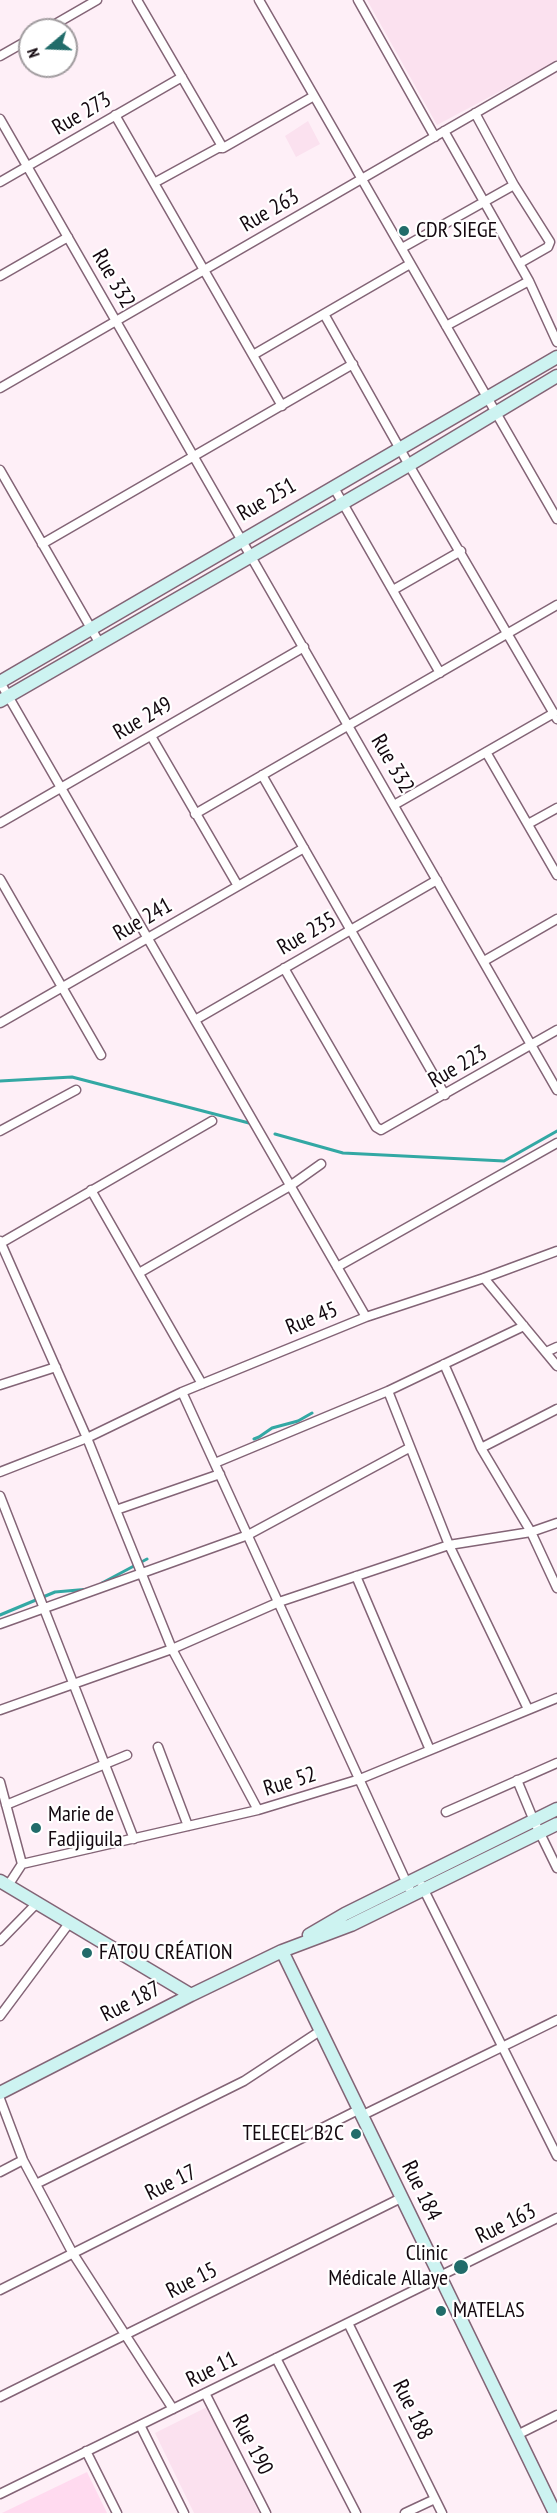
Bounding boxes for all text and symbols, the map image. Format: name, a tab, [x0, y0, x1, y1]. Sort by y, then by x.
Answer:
north arrow	[18, 18, 78, 78]
text: N	[22, 46, 44, 61]
street label: Rue 273	[48, 87, 116, 141]
street label: Rue 263	[236, 184, 304, 238]
place label: CDR SIEGE	[416, 218, 497, 244]
marker: CDR SIEGE	[397, 224, 411, 238]
street label: Rue 332	[86, 245, 140, 313]
street label: Rue 251	[233, 473, 301, 527]
street label: Rue 249	[109, 692, 177, 746]
street label: Rue 332	[365, 730, 419, 798]
street label: Rue 241	[109, 893, 177, 947]
street label: Rue 235	[273, 907, 341, 961]
street label: Rue 223	[424, 1040, 492, 1094]
street label: Rue 45	[282, 1297, 342, 1341]
street label: Rue 52	[260, 1762, 320, 1802]
place label: Marie de Fadjiguila	[48, 1802, 123, 1854]
marker: Marie de Fadjiguila	[29, 1821, 43, 1835]
place label: FATOU CRÉATION	[99, 1940, 233, 1966]
marker: FATOU CRÉATION	[80, 1946, 94, 1960]
street label: Rue 187	[97, 1976, 165, 2028]
place label: TELECEL B2C	[243, 2121, 344, 2147]
marker: TELECEL B2C	[349, 2127, 363, 2141]
street label: Rue 184	[395, 2157, 447, 2225]
street label: Rue 17	[141, 2159, 201, 2207]
street label: Rue 163	[472, 2198, 540, 2250]
place label: Clinic Médicale Allaye	[328, 2241, 448, 2292]
street label: Rue 15	[162, 2257, 222, 2305]
marker: Clinic Médicale Allaye	[452, 2258, 470, 2276]
place label: MATELAS	[453, 2298, 525, 2324]
marker: MATELAS	[434, 2304, 448, 2318]
street label: Rue 11	[182, 2346, 242, 2394]
street label: Rue 188	[386, 2376, 438, 2444]
street label: Rue 190	[226, 2411, 278, 2479]

